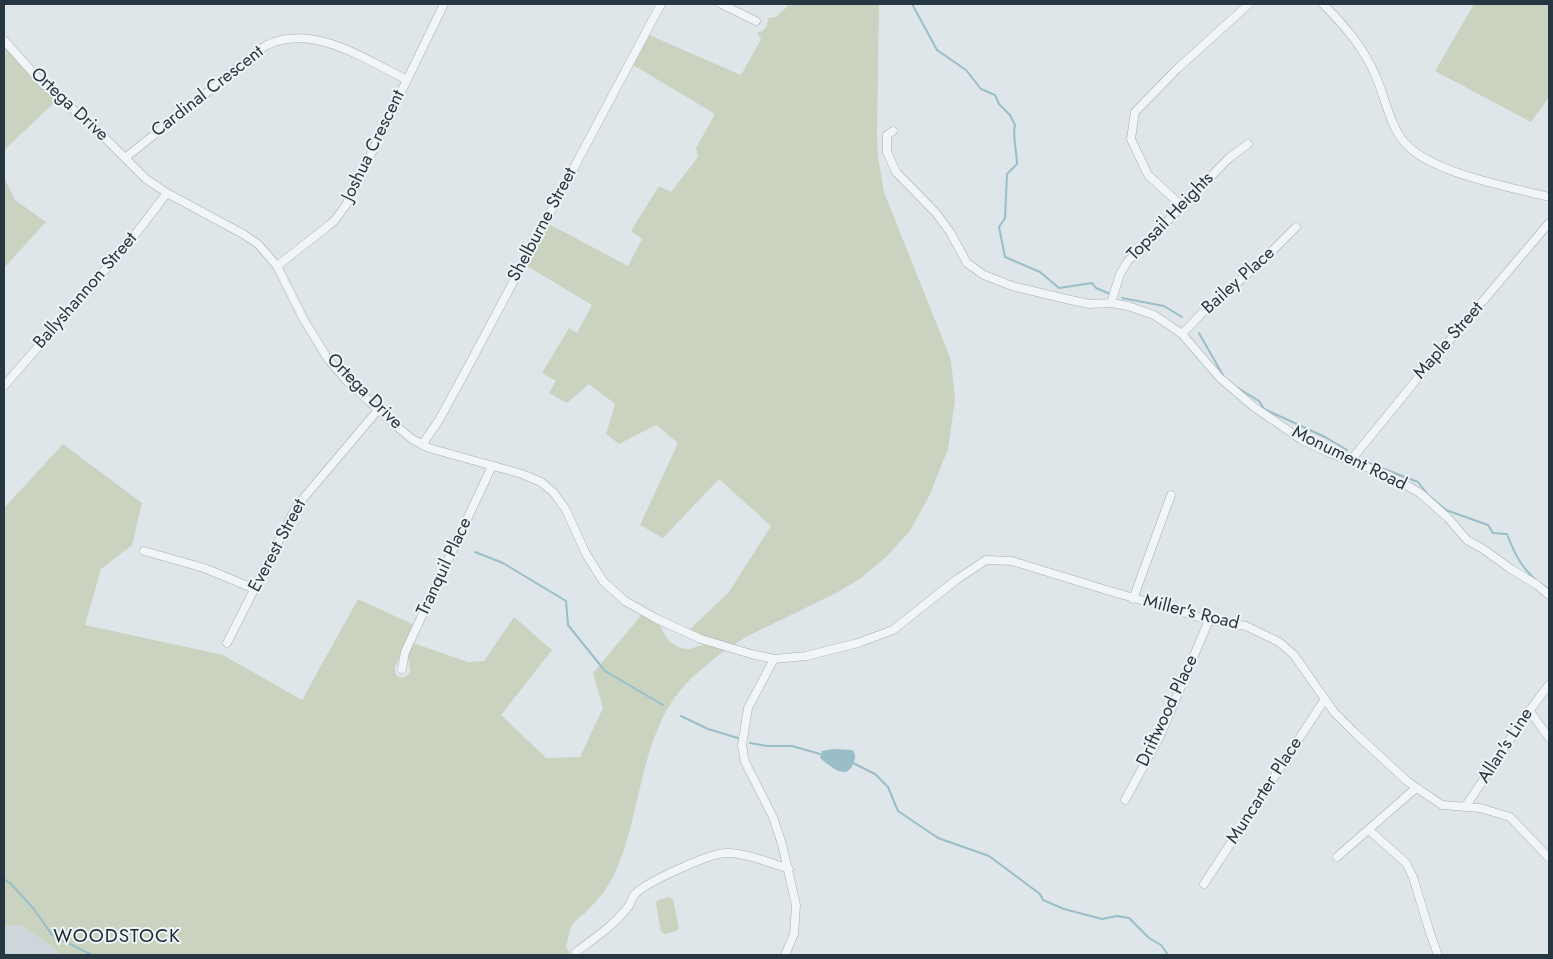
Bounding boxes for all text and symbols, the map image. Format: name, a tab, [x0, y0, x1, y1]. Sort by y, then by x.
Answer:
street label: Cardinal Crescent	[148, 42, 268, 142]
street label: Ortega Drive	[26, 64, 112, 146]
street label: Joshua Crescent	[338, 87, 410, 205]
street label: Shelburne Street	[504, 164, 582, 286]
street label: Topsail Heights	[1123, 168, 1219, 266]
street label: Ballyshannon Street	[30, 229, 142, 353]
street label: Bailey Place	[1198, 243, 1280, 319]
street label: Maple Street	[1410, 298, 1488, 384]
street label: Ortega Drive	[322, 350, 406, 434]
street label: Monument Road	[1288, 422, 1410, 496]
street label: Everest Street	[245, 496, 311, 596]
street label: Tranquil Place	[413, 515, 477, 619]
street label: Miller's Road	[1141, 591, 1241, 635]
street label: Driftwood Place	[1133, 652, 1203, 770]
street label: Allan's Line	[1474, 704, 1538, 788]
street label: Muncarter Place	[1223, 734, 1307, 848]
district label: WOODSTOCK	[52, 926, 182, 948]

